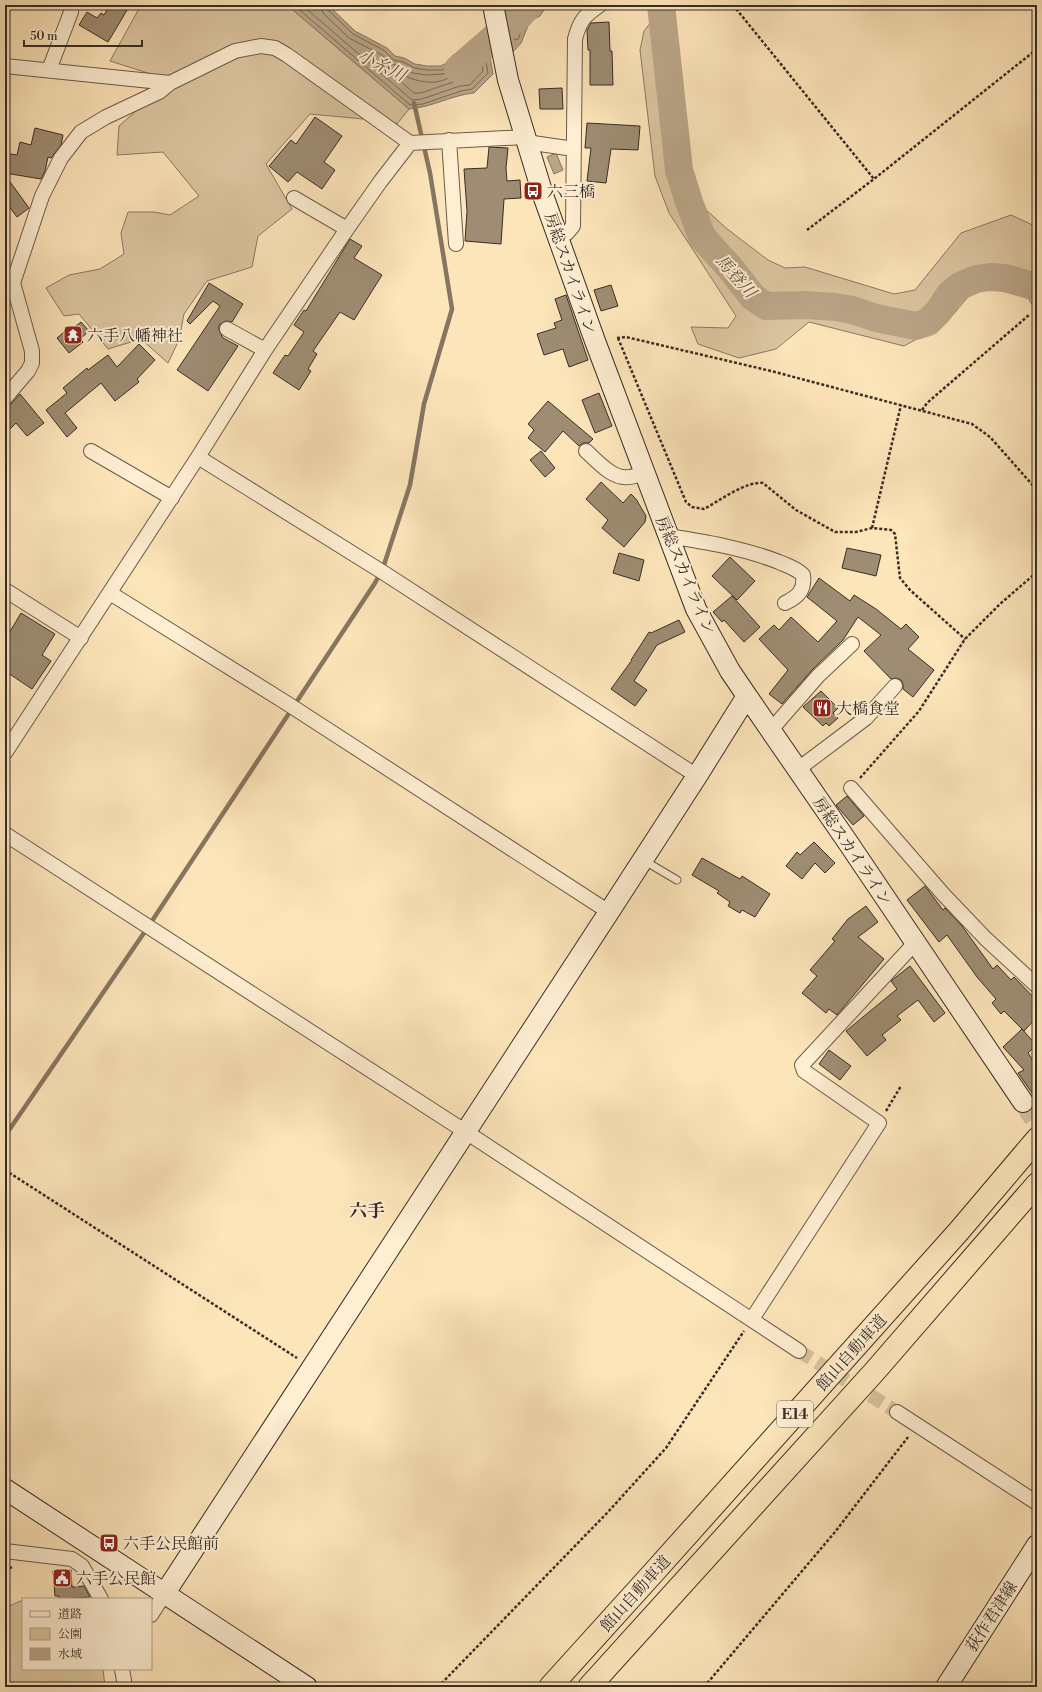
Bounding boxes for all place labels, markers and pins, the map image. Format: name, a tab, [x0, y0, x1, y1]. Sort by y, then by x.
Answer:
bus stop icon: 六三橋	[522, 180, 544, 202]
place label: 六三橋	[547, 182, 595, 202]
temple icon: 六手八幡神社	[62, 324, 84, 346]
place label: 六手八幡神社	[87, 326, 183, 346]
restaurant icon: 大橋食堂	[811, 697, 833, 719]
place label: 大橋食堂	[836, 699, 900, 719]
bus stop icon: 六手公民館前	[98, 1532, 120, 1554]
place label: 六手公民館前	[123, 1534, 219, 1554]
public building icon: 六手公民館	[51, 1567, 73, 1589]
place label: 六手公民館	[76, 1569, 156, 1589]

